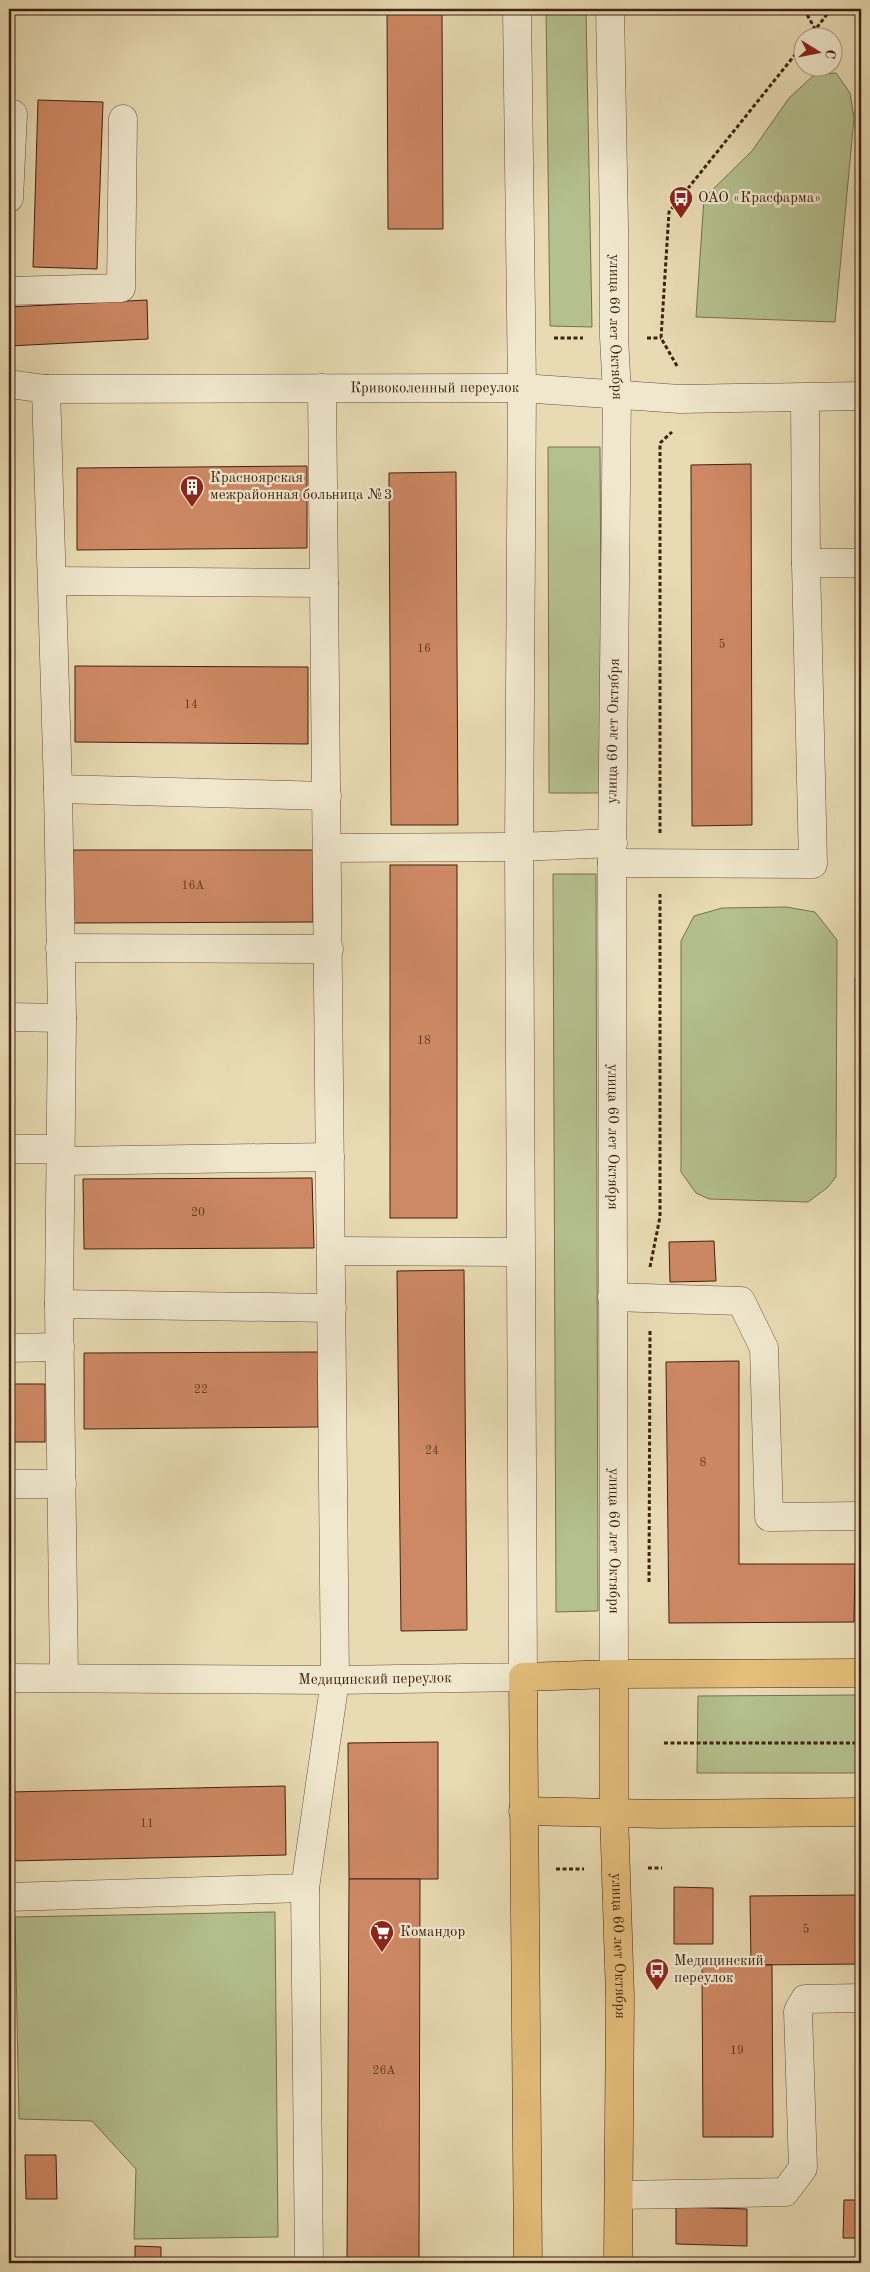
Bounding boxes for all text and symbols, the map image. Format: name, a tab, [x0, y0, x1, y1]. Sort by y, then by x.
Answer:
north arrow	[792, 28, 842, 78]
text: С	[822, 48, 838, 60]
bus stop icon: ОАО «Красфарма»	[668, 185, 694, 219]
place label: ОАО «Красфарма»	[698, 191, 821, 206]
street label: улица 60 лет Октября	[607, 254, 625, 400]
street label: Кривоколенный переулок	[350, 381, 520, 396]
place label: Красноярская межрайонная больница №3	[210, 471, 392, 503]
building icon: Красноярская межрайонная больница №3	[179, 474, 205, 508]
house number: 5	[719, 638, 726, 651]
house number: 16	[417, 643, 431, 655]
street label: улица 60 лет Октября	[605, 658, 623, 804]
house number: 14	[184, 699, 198, 711]
house number: 16А	[181, 880, 205, 892]
house number: 18	[417, 1035, 431, 1047]
street label: улица 60 лет Октября	[605, 1064, 620, 1210]
house number: 20	[191, 1207, 205, 1219]
house number: 22	[194, 1384, 208, 1396]
house number: 24	[425, 1445, 439, 1457]
house number: 8	[700, 1457, 707, 1469]
street label: улица 60 лет Октября	[606, 1468, 621, 1614]
street label: Медицинский переулок	[298, 1671, 452, 1688]
house number: 11	[140, 1818, 154, 1830]
street label: улица 60 лет Октября	[608, 1873, 628, 2019]
supermarket icon: Командор	[369, 1919, 395, 1953]
house number: 5	[803, 1923, 810, 1936]
place label: Командор	[400, 1925, 465, 1940]
place label: Медицинский переулок	[674, 1954, 764, 1986]
bus stop icon: Медицинский переулок	[644, 1957, 670, 1991]
house number: 19	[730, 2045, 744, 2057]
house number: 26А	[372, 2065, 396, 2077]

